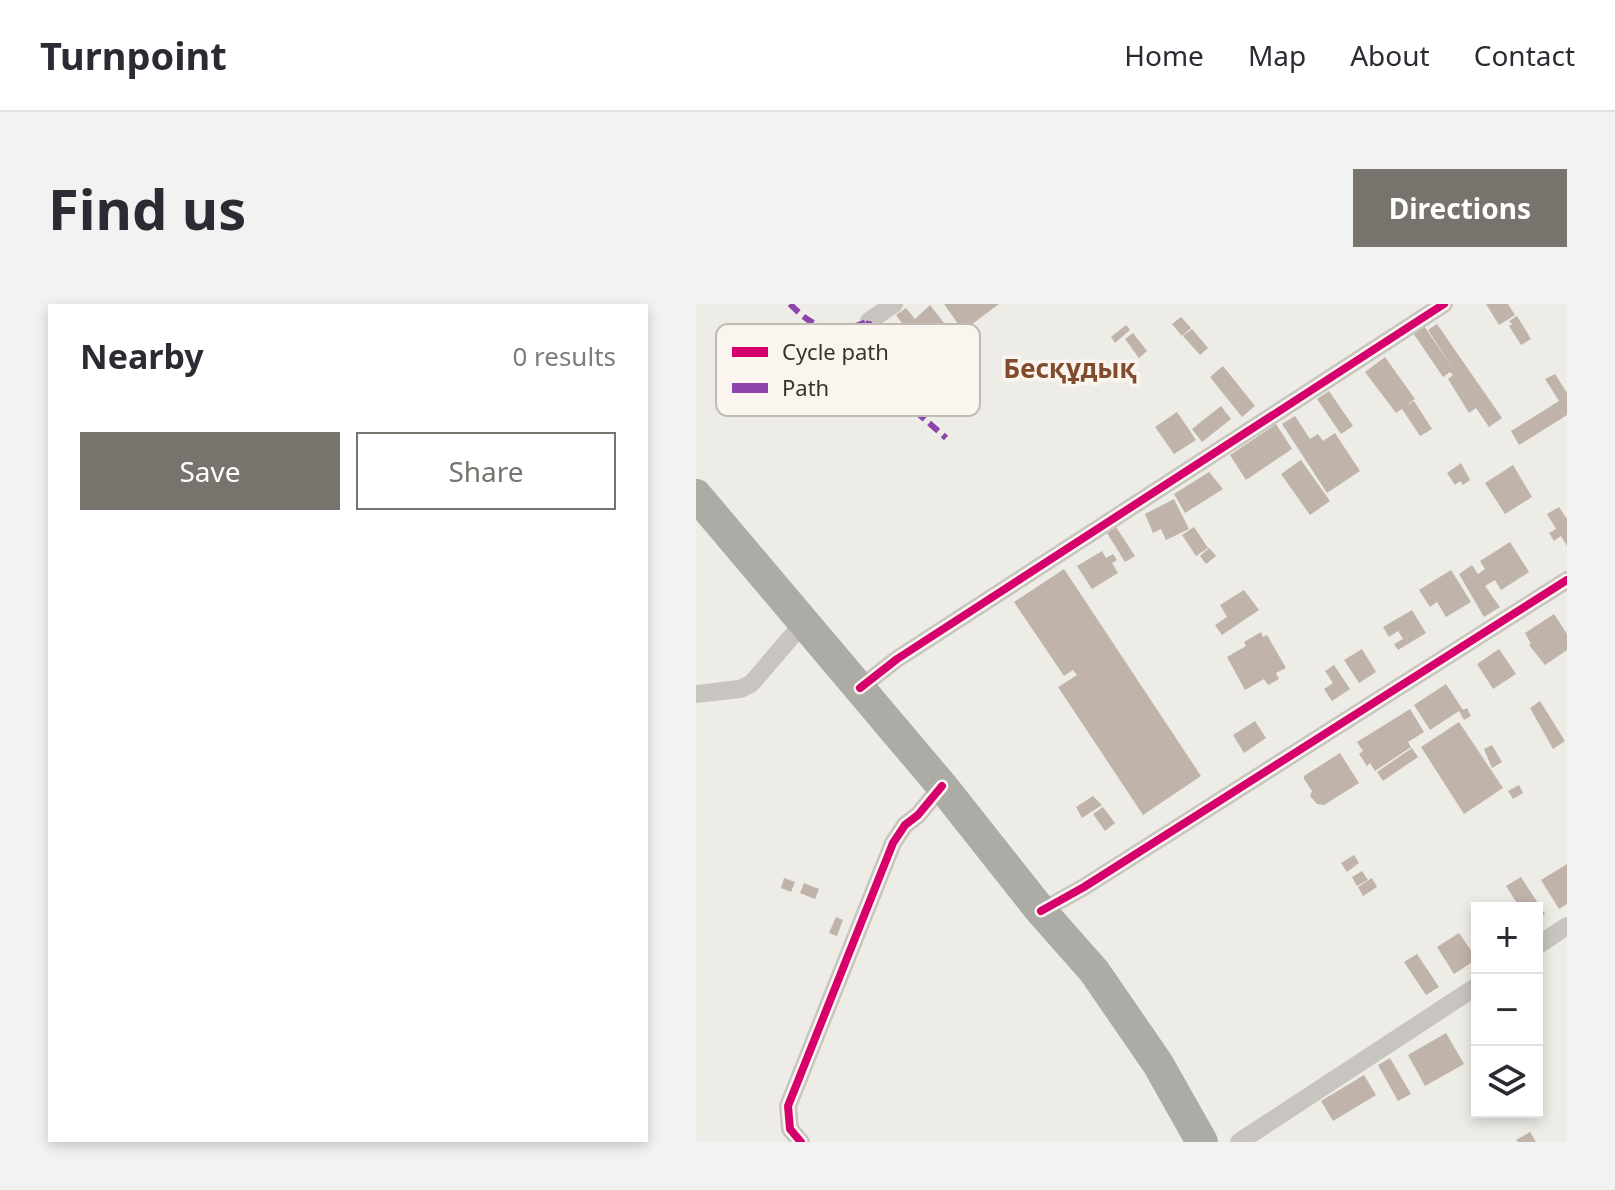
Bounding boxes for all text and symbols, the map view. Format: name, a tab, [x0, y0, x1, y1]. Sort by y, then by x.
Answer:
text: Turnpoint	[40, 29, 227, 81]
text: Home	[1124, 36, 1204, 74]
text: Map	[1248, 36, 1306, 74]
text: About	[1350, 36, 1430, 74]
text: Contact	[1474, 36, 1575, 74]
button: Directions	[1353, 169, 1567, 247]
text: Find us	[48, 170, 246, 246]
legend	[716, 324, 980, 416]
text: Nearby	[80, 333, 204, 379]
text: Cycle path	[782, 336, 889, 366]
text: 0 results	[512, 338, 616, 374]
district label: Бесқұдық	[1003, 350, 1137, 386]
text: Path	[782, 372, 829, 402]
button: Save	[80, 432, 340, 510]
button: Share	[356, 432, 616, 510]
map controls	[1471, 902, 1543, 1118]
button: +	[1471, 902, 1543, 974]
button: −	[1471, 974, 1543, 1046]
button: layers	[1471, 1046, 1543, 1118]

